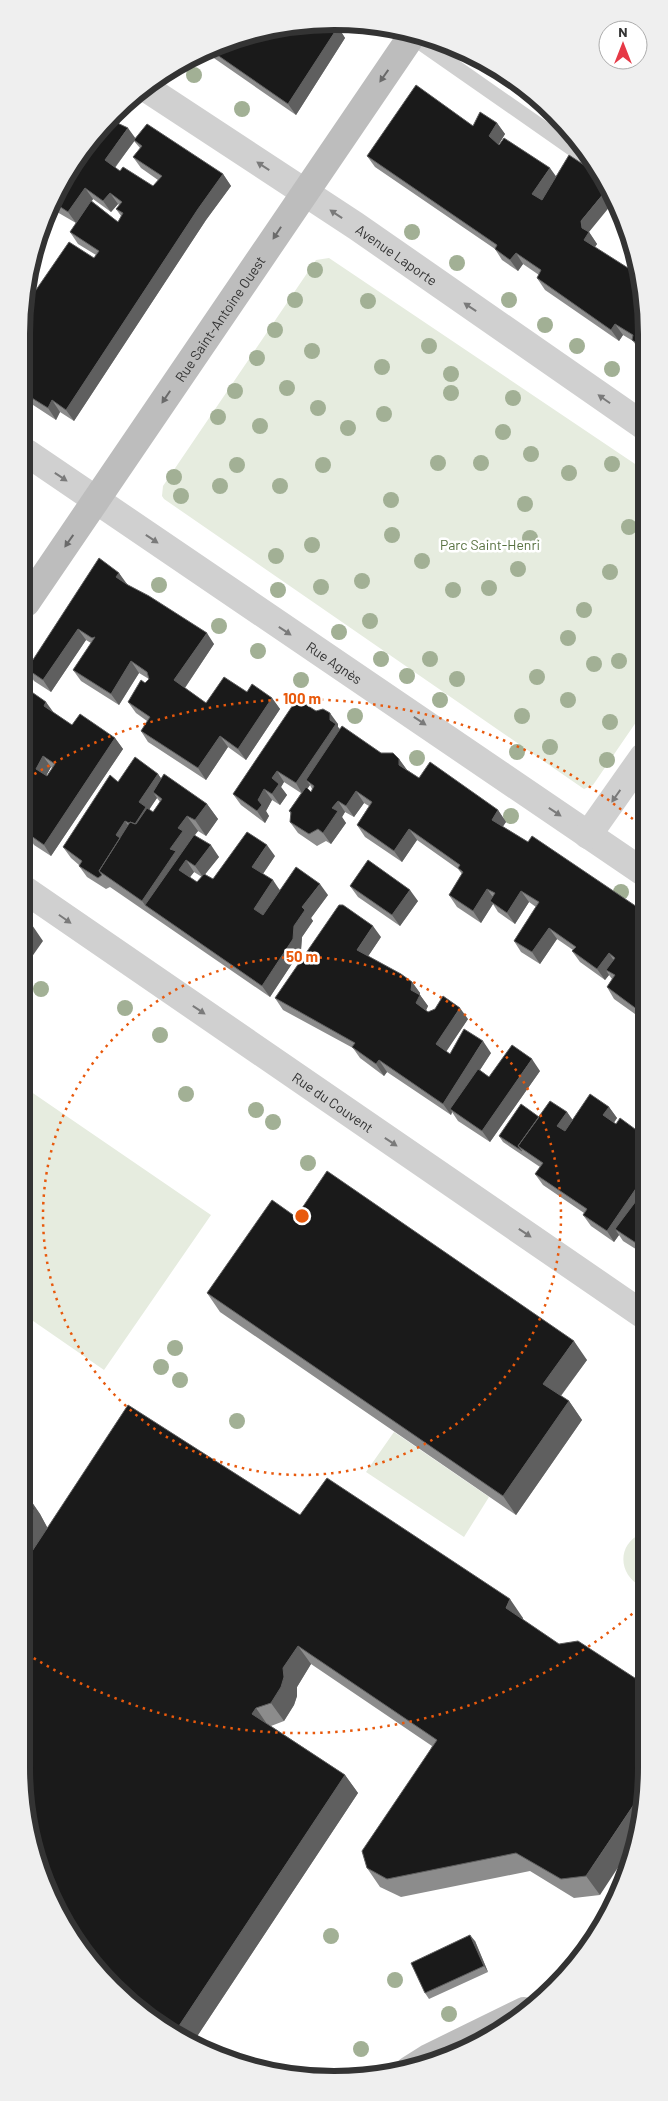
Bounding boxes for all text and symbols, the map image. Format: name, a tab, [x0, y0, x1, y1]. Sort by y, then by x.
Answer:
north arrow	[598, 20, 648, 70]
text: N	[618, 23, 628, 40]
one-way arrow	[379, 69, 389, 82]
one-way arrow	[257, 161, 270, 171]
one-way arrow	[329, 209, 343, 219]
street label: Avenue Laporte	[353, 220, 441, 289]
one-way arrow	[273, 227, 282, 240]
street label: Rue Saint-Antoine Ouest	[171, 252, 268, 385]
one-way arrow	[463, 302, 476, 312]
one-way arrow	[161, 390, 171, 403]
one-way arrow	[597, 394, 610, 403]
one-way arrow	[55, 472, 68, 482]
one-way arrow	[64, 534, 74, 548]
one-way arrow	[145, 534, 158, 544]
park label: Parc Saint-Henri	[440, 536, 540, 553]
one-way arrow	[279, 626, 292, 636]
street label: Rue Agnès	[304, 637, 366, 687]
text: 100 m	[283, 689, 321, 707]
one-way arrow	[414, 716, 427, 726]
one-way arrow	[611, 789, 621, 803]
one-way arrow	[548, 807, 562, 817]
one-way arrow	[58, 913, 71, 924]
text: 50 m	[286, 947, 318, 965]
one-way arrow	[192, 1005, 205, 1015]
street label: Rue du Couvent	[289, 1068, 377, 1136]
one-way arrow	[384, 1137, 397, 1147]
centre of rings	[293, 1207, 311, 1225]
one-way arrow	[518, 1229, 531, 1238]

